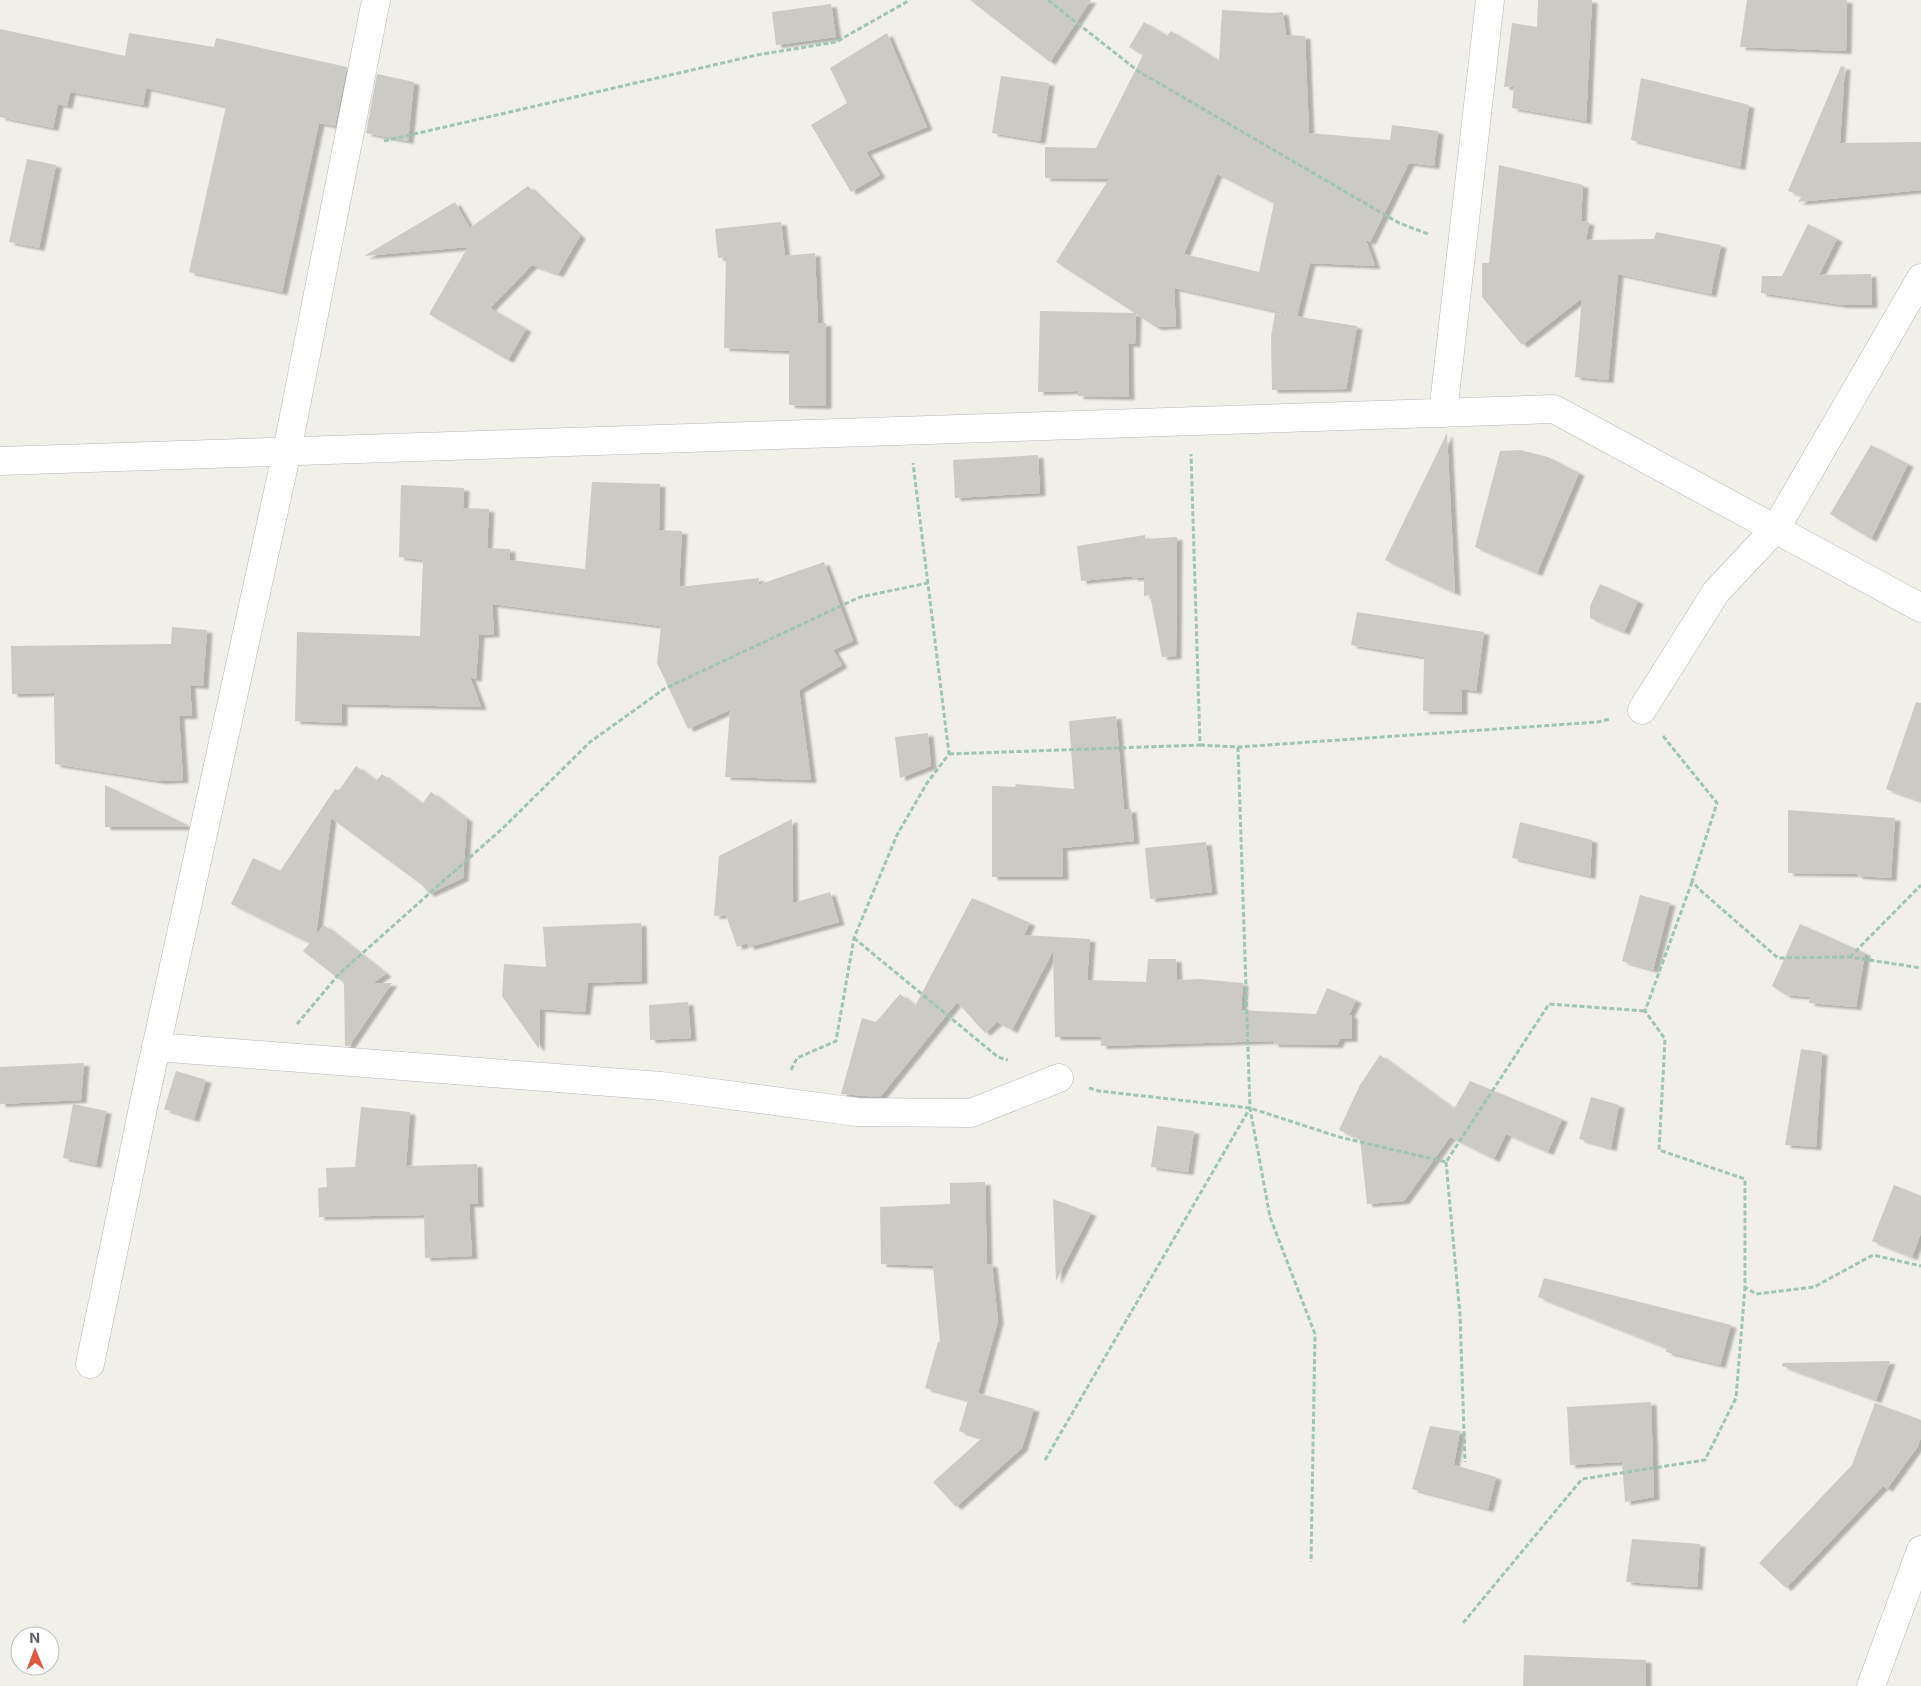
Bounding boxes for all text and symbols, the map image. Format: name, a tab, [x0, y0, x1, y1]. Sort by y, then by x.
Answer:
north arrow	[10, 1626, 60, 1676]
text: N	[29, 1629, 40, 1646]

